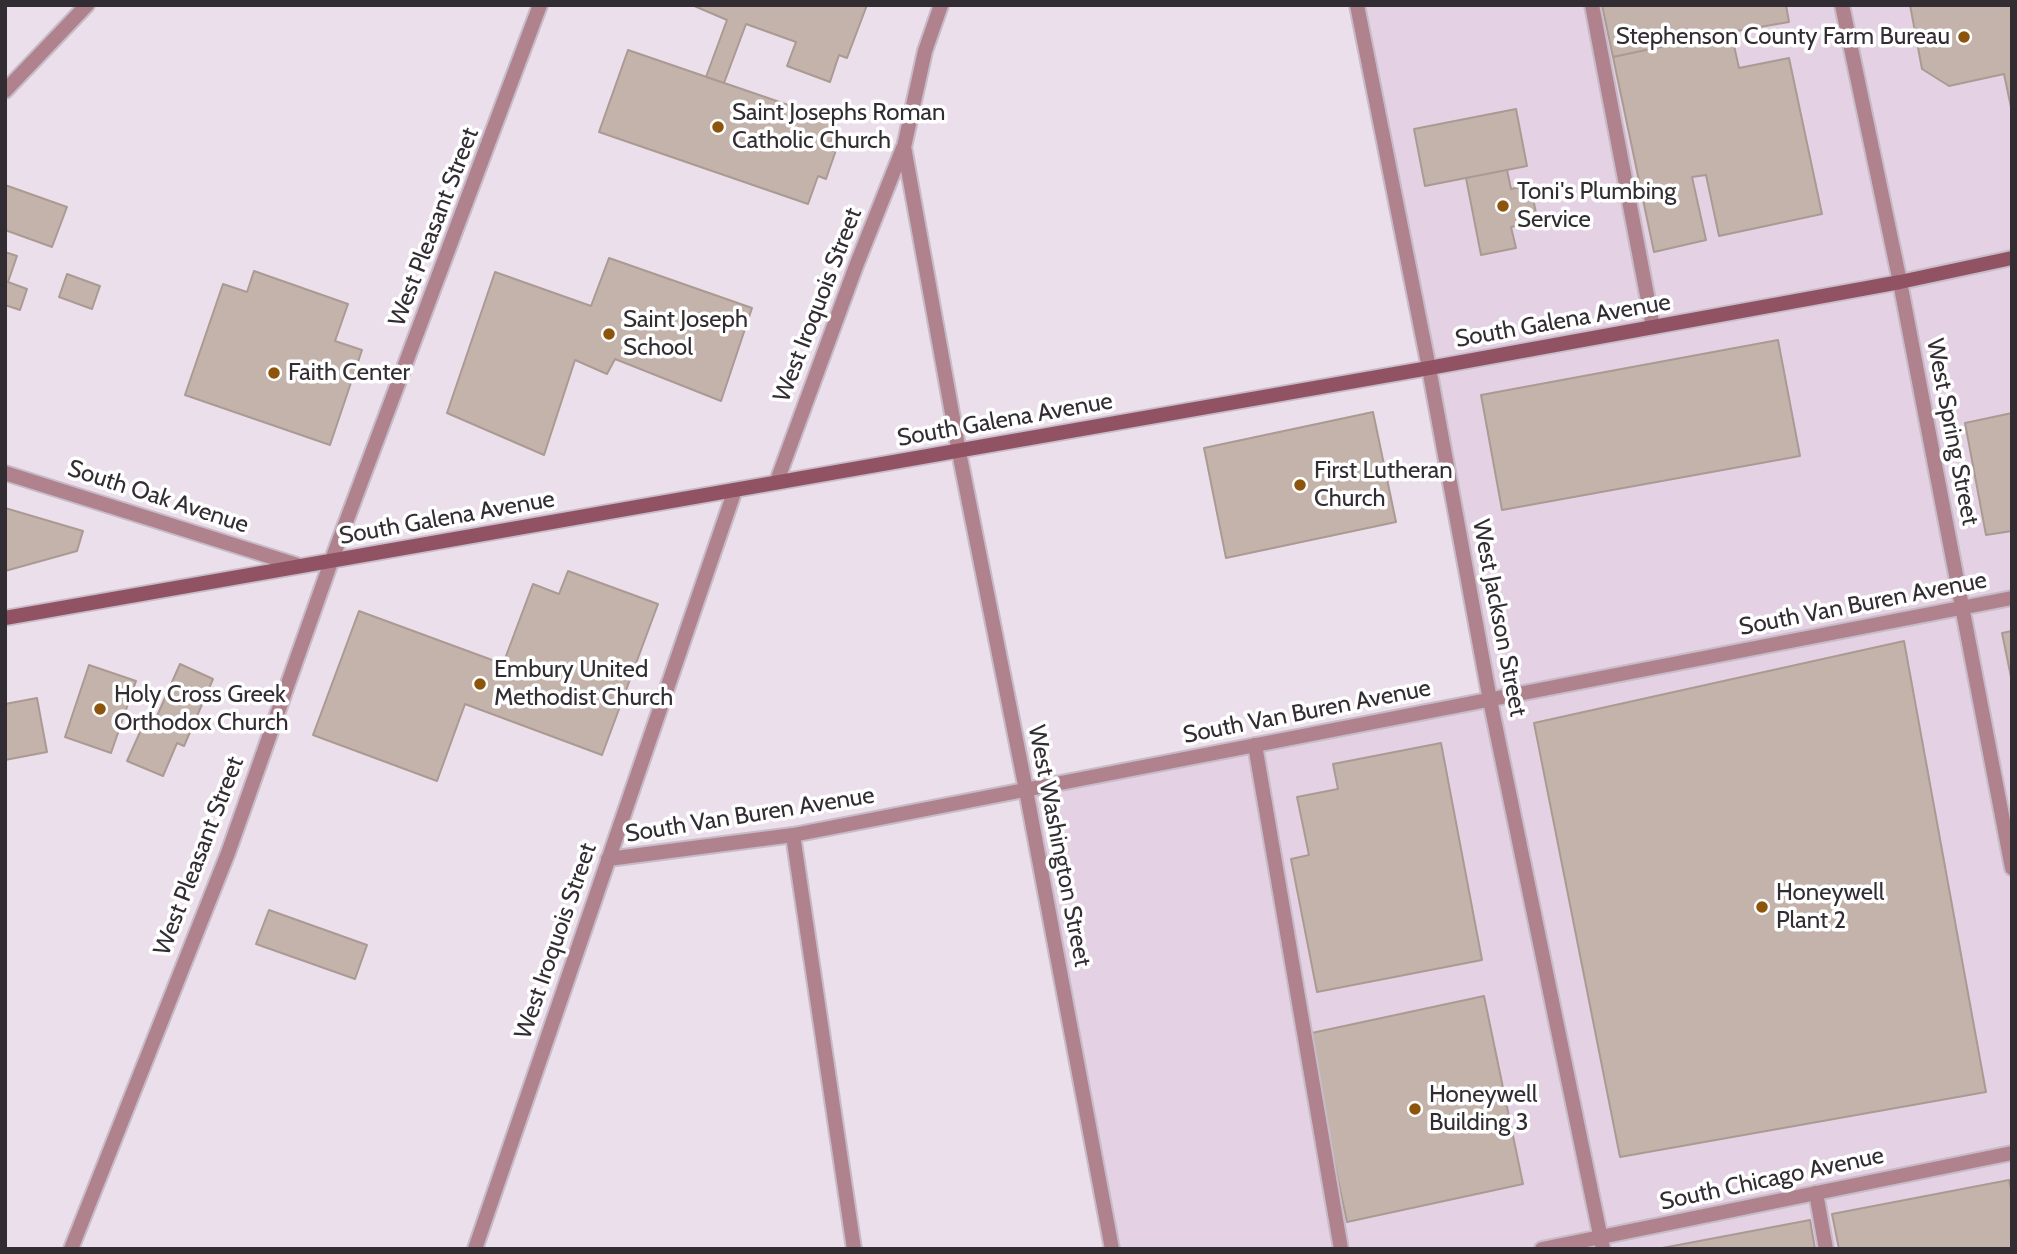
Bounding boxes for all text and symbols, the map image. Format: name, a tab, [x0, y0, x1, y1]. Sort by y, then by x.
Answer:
place label: Stephenson County Farm Bureau	[1616, 23, 1950, 51]
marker: Stephenson County Farm Bureau	[1956, 29, 1972, 45]
place label: Saint Josephs Roman Catholic Church	[732, 99, 945, 155]
marker: Saint Josephs Roman Catholic Church	[710, 119, 726, 135]
street label: West Pleasant Street	[383, 124, 485, 330]
place label: Toni's Plumbing Service	[1517, 178, 1676, 234]
marker: Toni's Plumbing Service	[1495, 198, 1511, 214]
street label: West Iroquois Street	[768, 204, 868, 406]
street label: South Galena Avenue	[1453, 288, 1673, 354]
place label: Saint Joseph School	[623, 306, 748, 362]
marker: Saint Joseph School	[601, 326, 617, 342]
street label: West Spring Street	[1920, 336, 1984, 528]
place label: Faith Center	[288, 359, 410, 387]
marker: Faith Center	[266, 365, 282, 381]
street label: South Galena Avenue	[895, 387, 1115, 453]
street label: South Oak Avenue	[64, 454, 252, 540]
place label: First Lutheran Church	[1314, 457, 1453, 513]
marker: First Lutheran Church	[1292, 477, 1308, 493]
street label: South Galena Avenue	[337, 485, 557, 551]
street label: West Jackson Street	[1466, 517, 1532, 719]
street label: South Van Buren Avenue	[1737, 566, 1989, 642]
place label: Embury United Methodist Church	[494, 656, 673, 712]
street label: South Van Buren Avenue	[1181, 674, 1433, 750]
marker: Embury United Methodist Church	[472, 676, 488, 692]
place label: Holy Cross Greek Orthodox Church	[114, 681, 289, 737]
marker: Holy Cross Greek Orthodox Church	[92, 701, 108, 717]
street label: West Washington Street	[1021, 723, 1097, 969]
street label: West Pleasant Street	[148, 753, 250, 959]
street label: South Van Buren Avenue	[624, 781, 876, 849]
street label: West Iroquois Street	[509, 839, 603, 1043]
place label: Honeywell Plant 2	[1776, 879, 1884, 935]
marker: Honeywell Plant 2	[1754, 899, 1770, 915]
place label: Honeywell Building 3	[1429, 1081, 1537, 1137]
marker: Honeywell Building 3	[1407, 1101, 1423, 1117]
street label: South Chicago Avenue	[1657, 1141, 1887, 1217]

